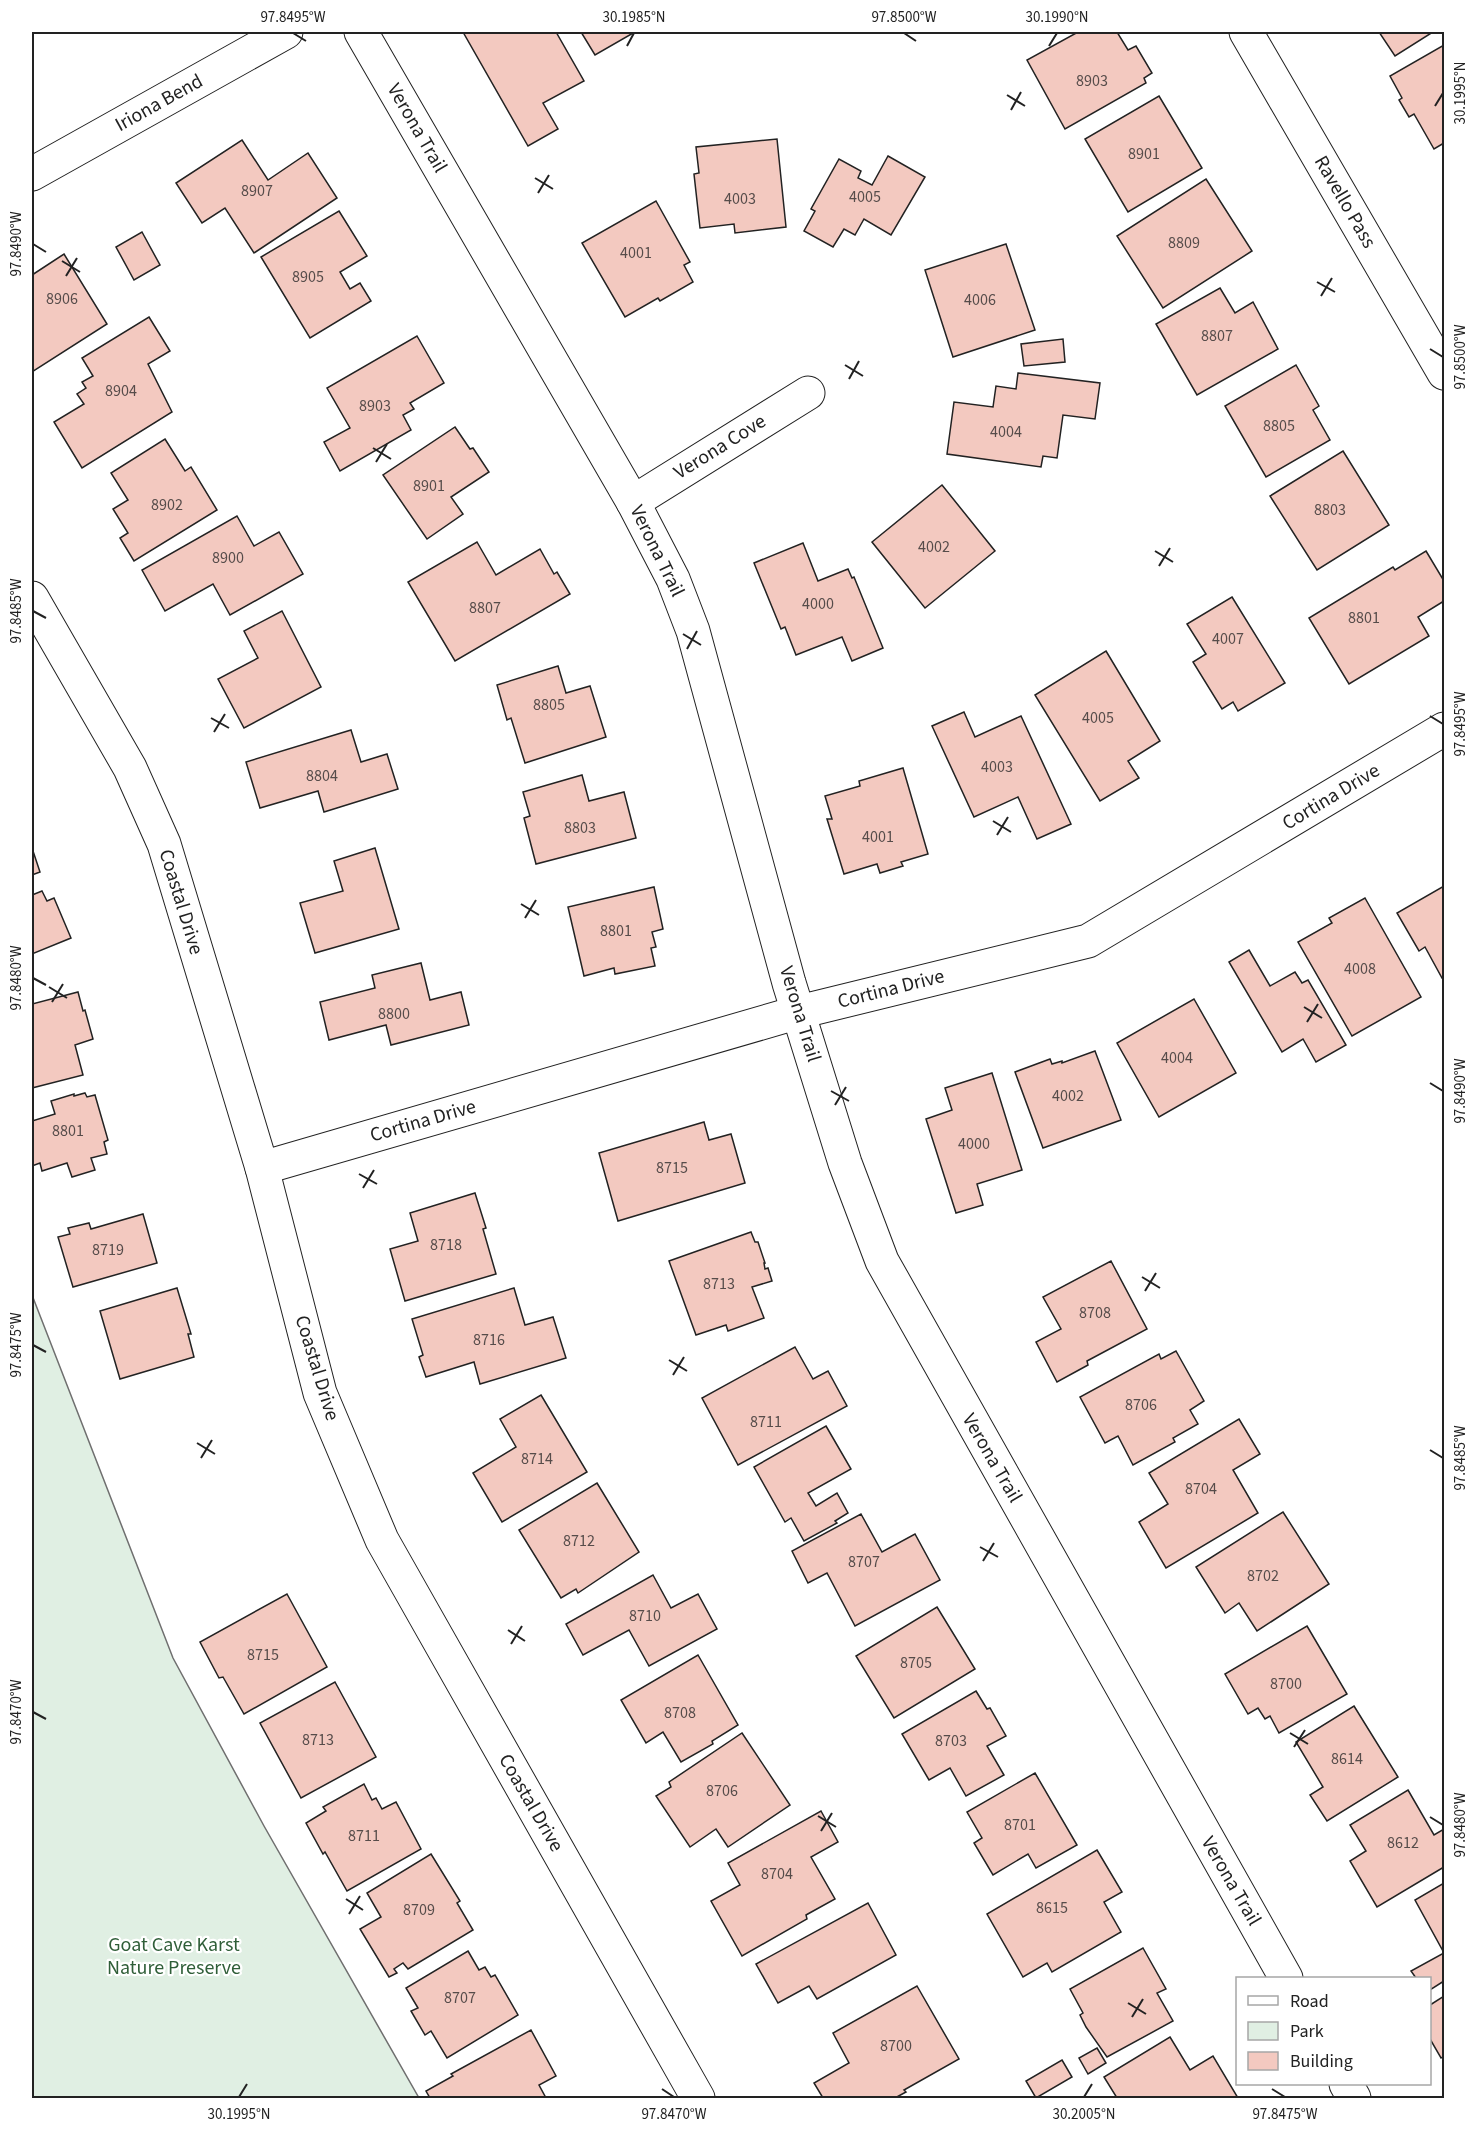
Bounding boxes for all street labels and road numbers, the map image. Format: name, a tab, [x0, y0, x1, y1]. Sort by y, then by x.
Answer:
street label: Iriona Bend	[110, 67, 208, 139]
street label: Verona Trail	[380, 78, 454, 178]
street label: Ravello Pass	[1307, 150, 1383, 254]
street label: Verona Cove	[669, 408, 772, 486]
street label: Verona Trail	[623, 500, 691, 602]
street label: Cortina Drive	[1277, 757, 1385, 837]
street label: Coastal Drive	[152, 846, 210, 958]
street label: Cortina Drive	[835, 962, 947, 1016]
street label: Verona Trail	[772, 963, 828, 1065]
street label: Cortina Drive	[367, 1092, 479, 1150]
street label: Coastal Drive	[288, 1312, 346, 1424]
street label: Verona Trail	[955, 1408, 1029, 1508]
street label: Coastal Drive	[492, 1749, 570, 1857]
street label: Verona Trail	[1194, 1831, 1268, 1931]

